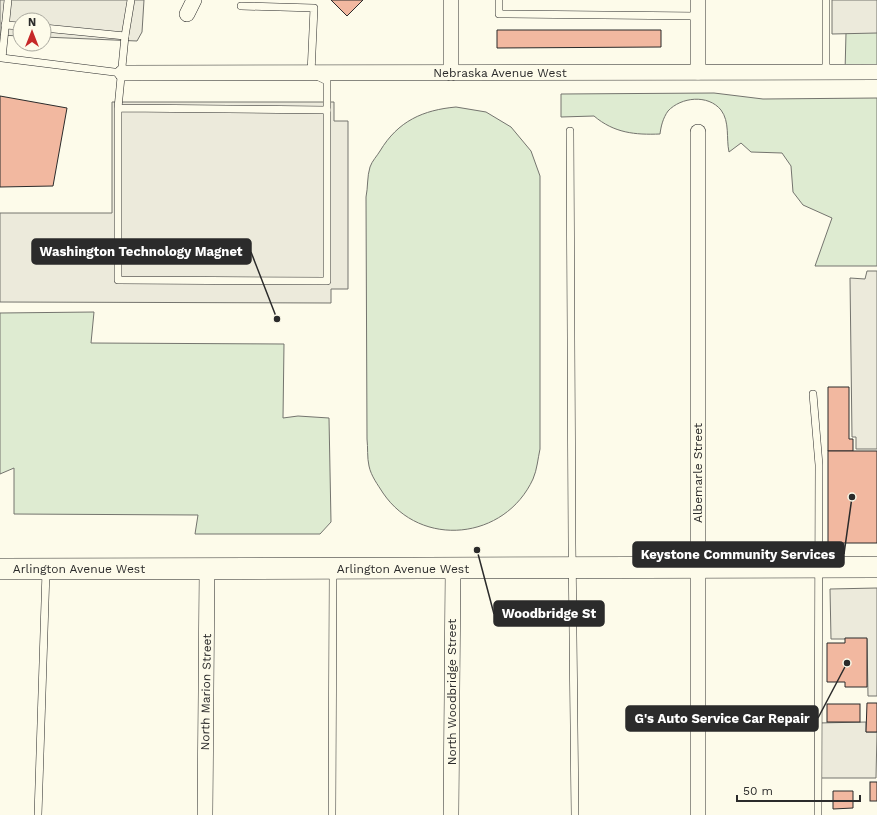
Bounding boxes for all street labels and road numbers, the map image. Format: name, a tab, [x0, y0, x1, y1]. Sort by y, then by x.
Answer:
street label: Nebraska Avenue West	[433, 66, 567, 80]
street label: Albemarle Street	[691, 423, 705, 523]
street label: Arlington Avenue West	[13, 562, 145, 576]
street label: Arlington Avenue West	[337, 562, 469, 576]
street label: North Woodbridge Street	[445, 619, 459, 765]
street label: North Marion Street	[198, 633, 214, 751]

